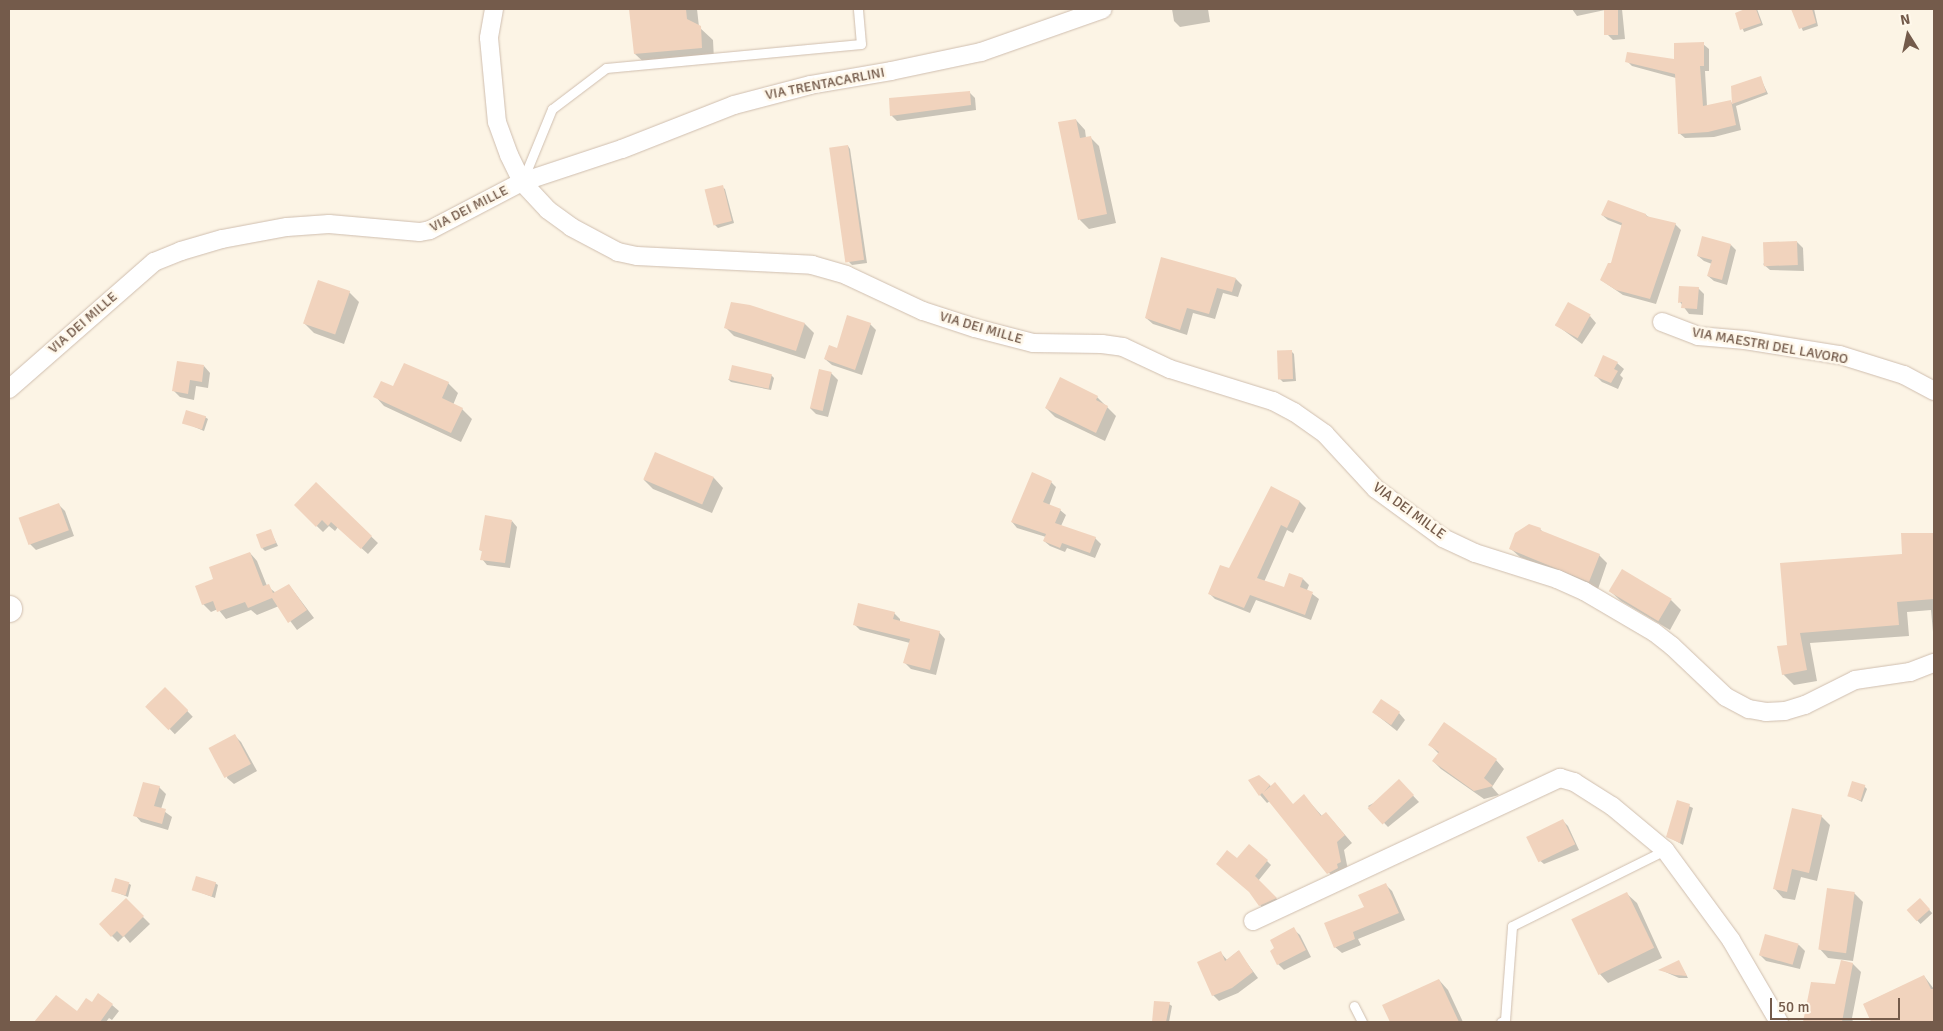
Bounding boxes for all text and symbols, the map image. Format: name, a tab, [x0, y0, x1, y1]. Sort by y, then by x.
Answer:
north arrow	[1883, 10, 1933, 60]
text: N	[1899, 11, 1912, 29]
street label: VIA TRENTACARLINI	[764, 64, 886, 104]
street label: VIA DEI MILLE	[427, 182, 511, 236]
street label: VIA DEI MILLE	[45, 289, 121, 357]
street label: VIA DEI MILLE	[938, 308, 1024, 348]
street label: VIA MAESTRI DEL LAVORO	[1691, 324, 1849, 368]
street label: VIA DEI MILLE	[1369, 479, 1449, 543]
scale bar	[1773, 988, 1903, 1020]
text: 50 m	[1778, 998, 1809, 1016]

